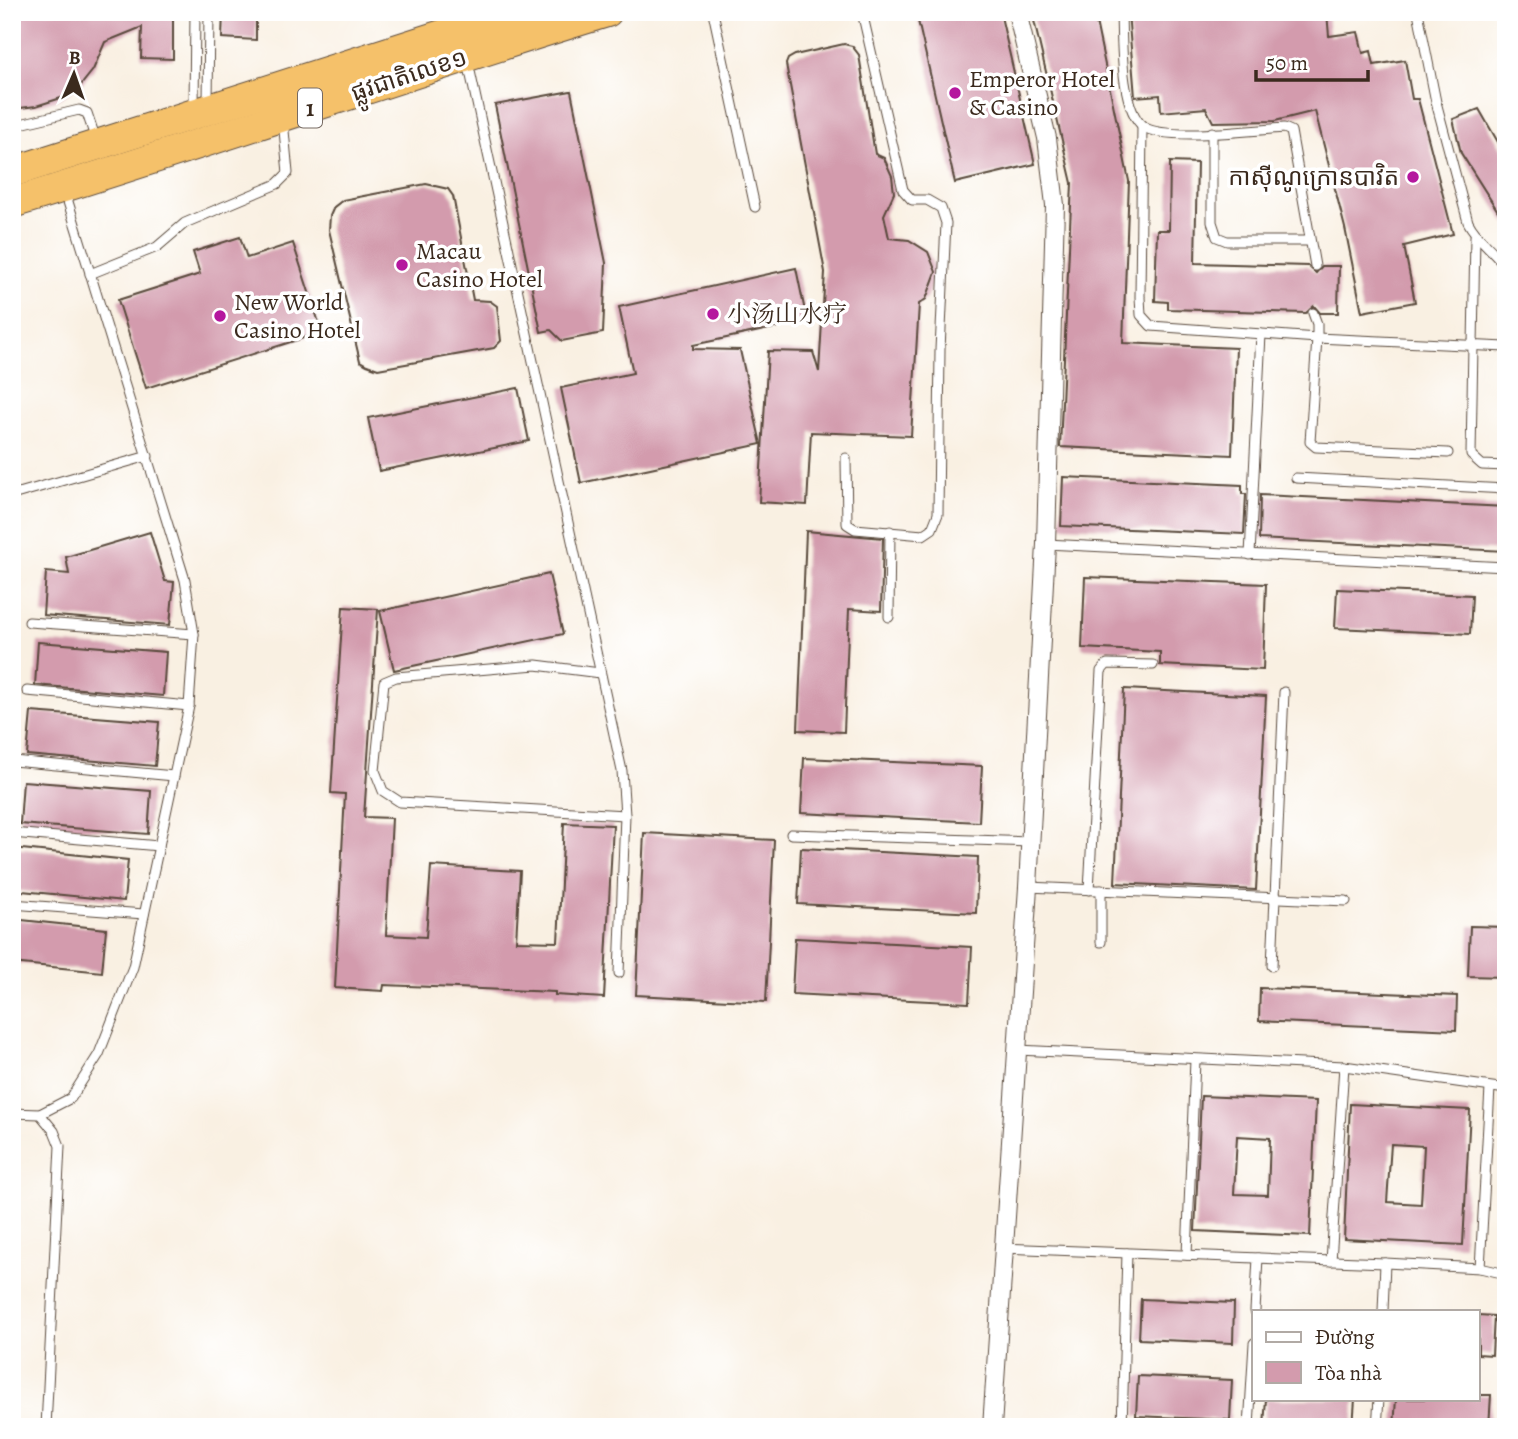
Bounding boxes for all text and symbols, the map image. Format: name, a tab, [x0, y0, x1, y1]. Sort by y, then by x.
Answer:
north arrow	[38, 38, 108, 108]
scale bar	[1256, 38, 1368, 82]
street label: ផ្លូវជាតិលេខ១	[347, 41, 473, 115]
text: B	[68, 45, 81, 71]
text: 50 m	[1266, 49, 1308, 77]
place label: Emperor Hotel & Casino	[969, 63, 1115, 123]
marker: Emperor Hotel & Casino	[947, 85, 963, 101]
road number: 1	[298, 88, 322, 128]
place label: កាស៊ីណូក្រោនបាវិត	[1228, 161, 1399, 193]
marker: កាស៊ីណូក្រោនបាវិត	[1405, 169, 1421, 185]
place label: Macau Casino Hotel	[416, 235, 543, 295]
marker: Macau Casino Hotel	[394, 257, 410, 273]
place label: New World Casino Hotel	[234, 286, 361, 346]
place label: 小汤山水疗	[727, 298, 847, 330]
marker: 小汤山水疗	[705, 306, 721, 322]
marker: New World Casino Hotel	[212, 308, 228, 324]
legend	[1252, 1310, 1480, 1400]
text: Đường	[1315, 1323, 1375, 1351]
text: Tòa nhà	[1315, 1359, 1382, 1387]

